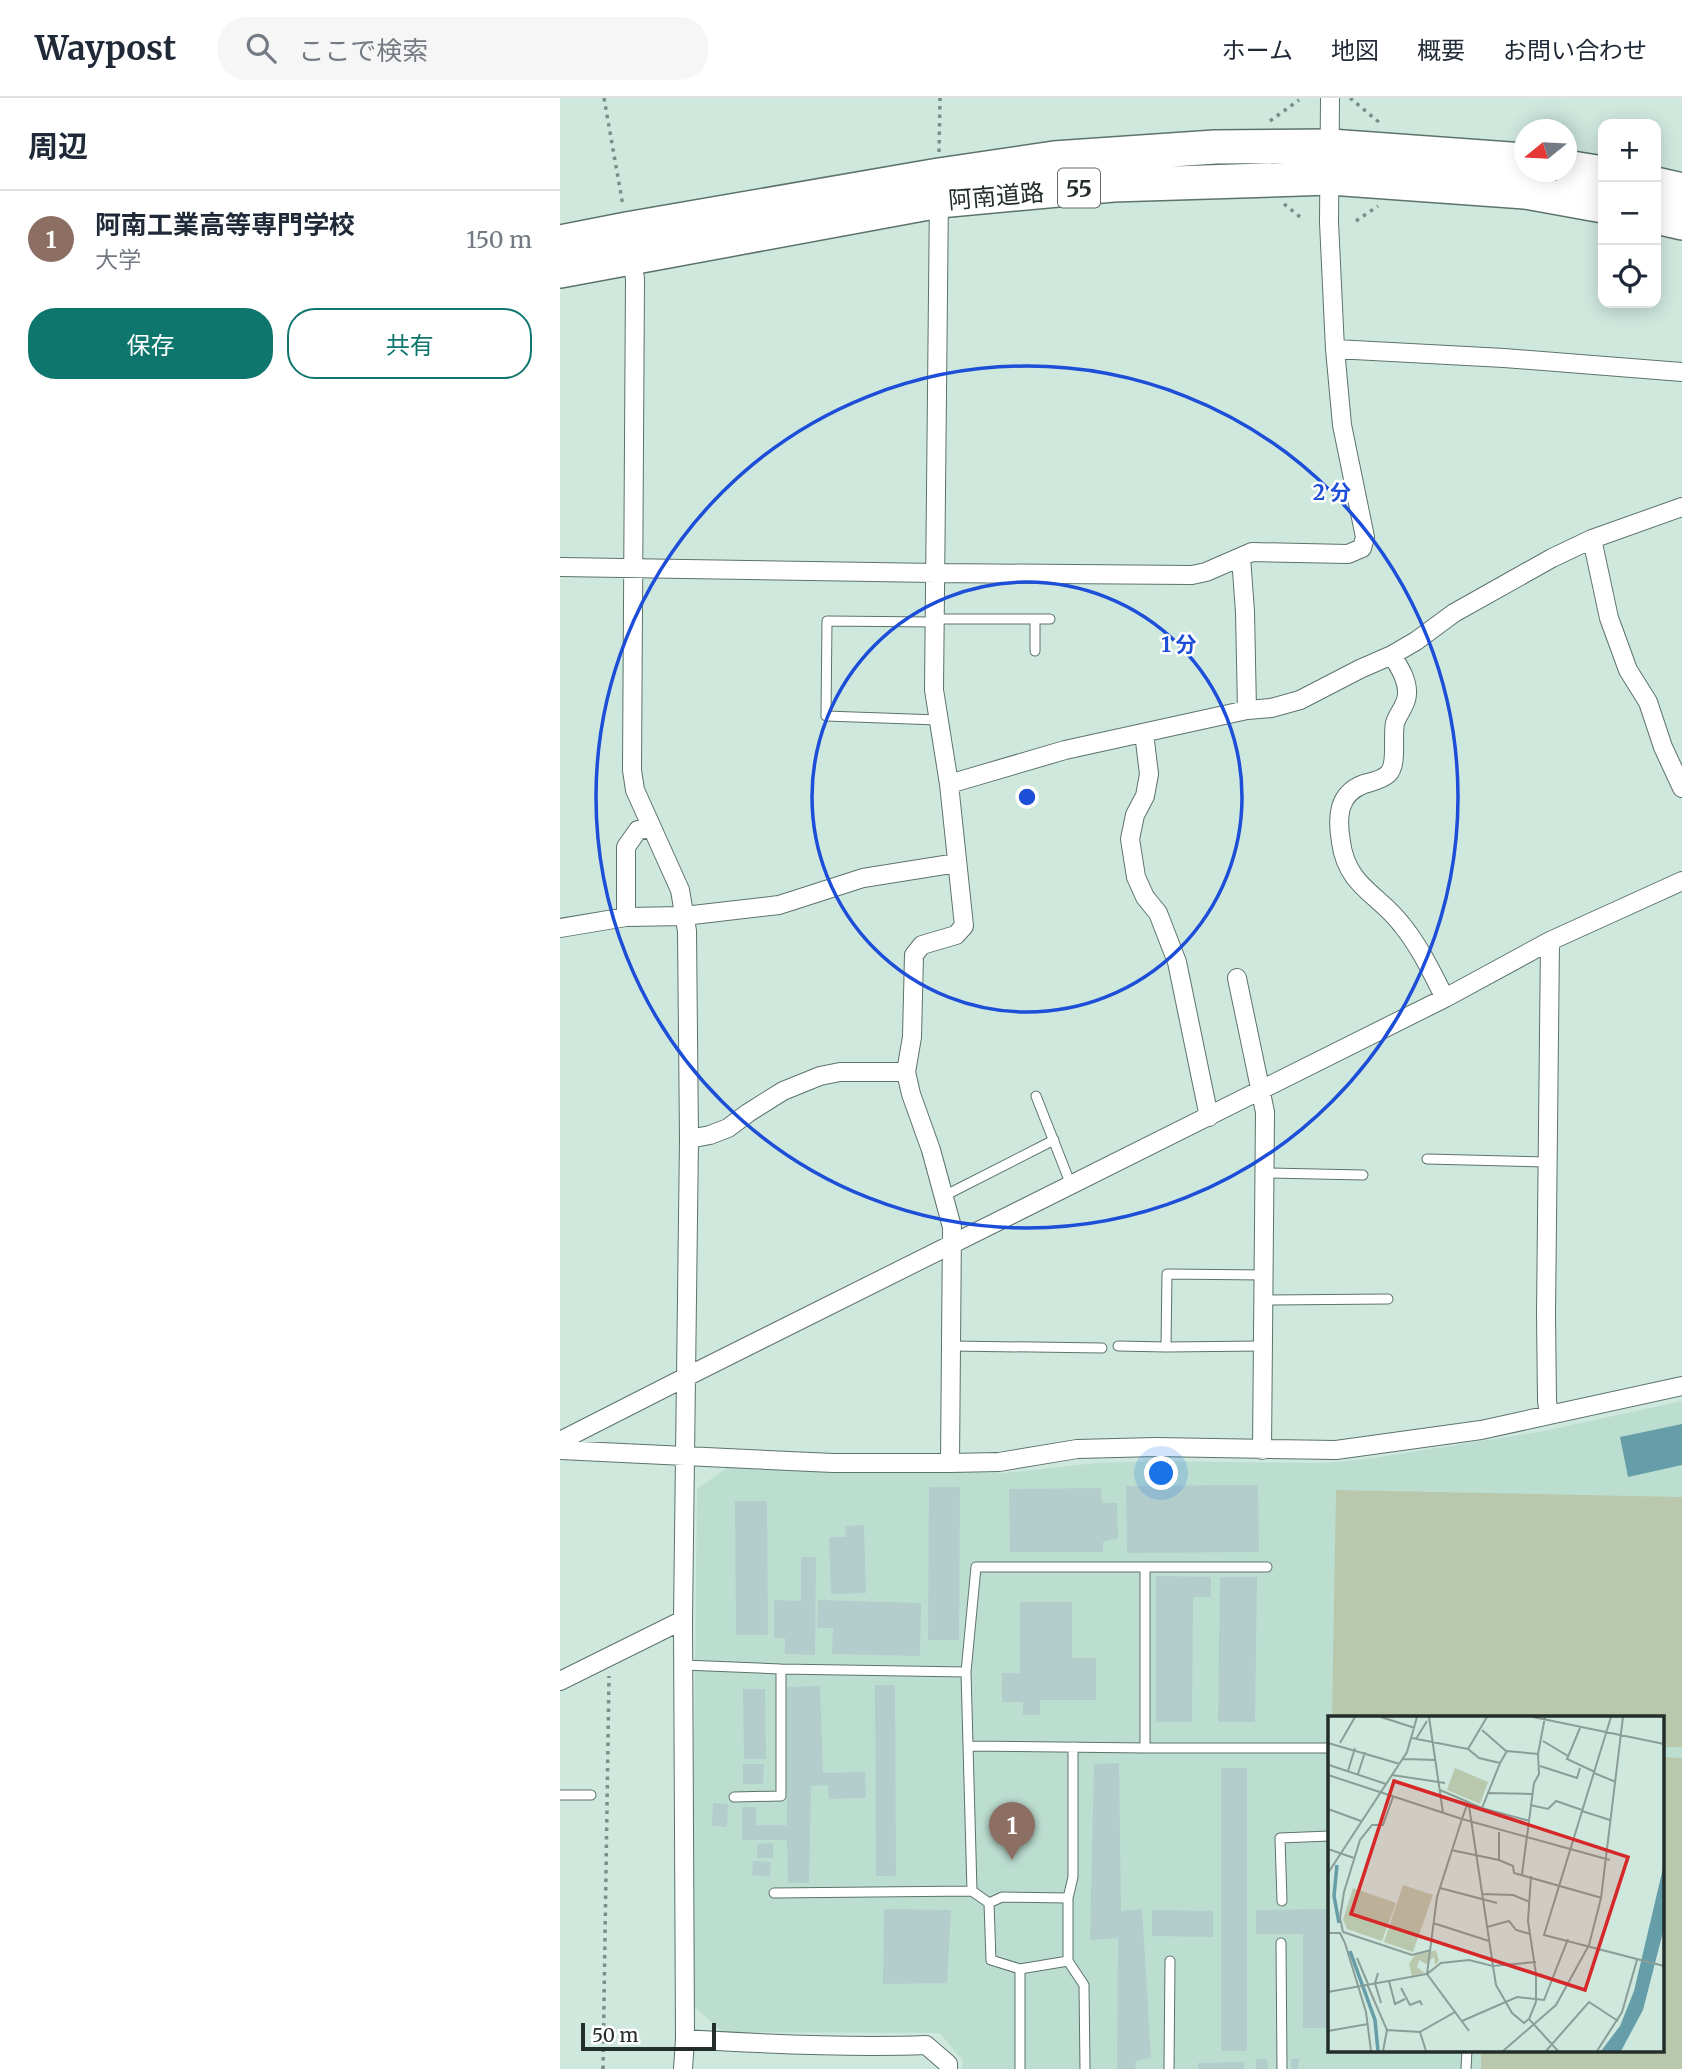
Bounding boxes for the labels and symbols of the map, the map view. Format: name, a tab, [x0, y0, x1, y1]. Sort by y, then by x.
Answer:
north arrow	[1514, 119, 1577, 182]
road number: 55	[1058, 169, 1100, 208]
street label: 阿南道路	[947, 176, 1045, 216]
text: 2 分	[1313, 479, 1351, 506]
text: 1 分	[1161, 631, 1197, 658]
centre of rings	[1015, 785, 1039, 809]
your location	[1144, 1456, 1178, 1490]
inset map	[1328, 1716, 1664, 2052]
pin: 1	[989, 1802, 1035, 1860]
scale bar	[581, 2020, 716, 2052]

